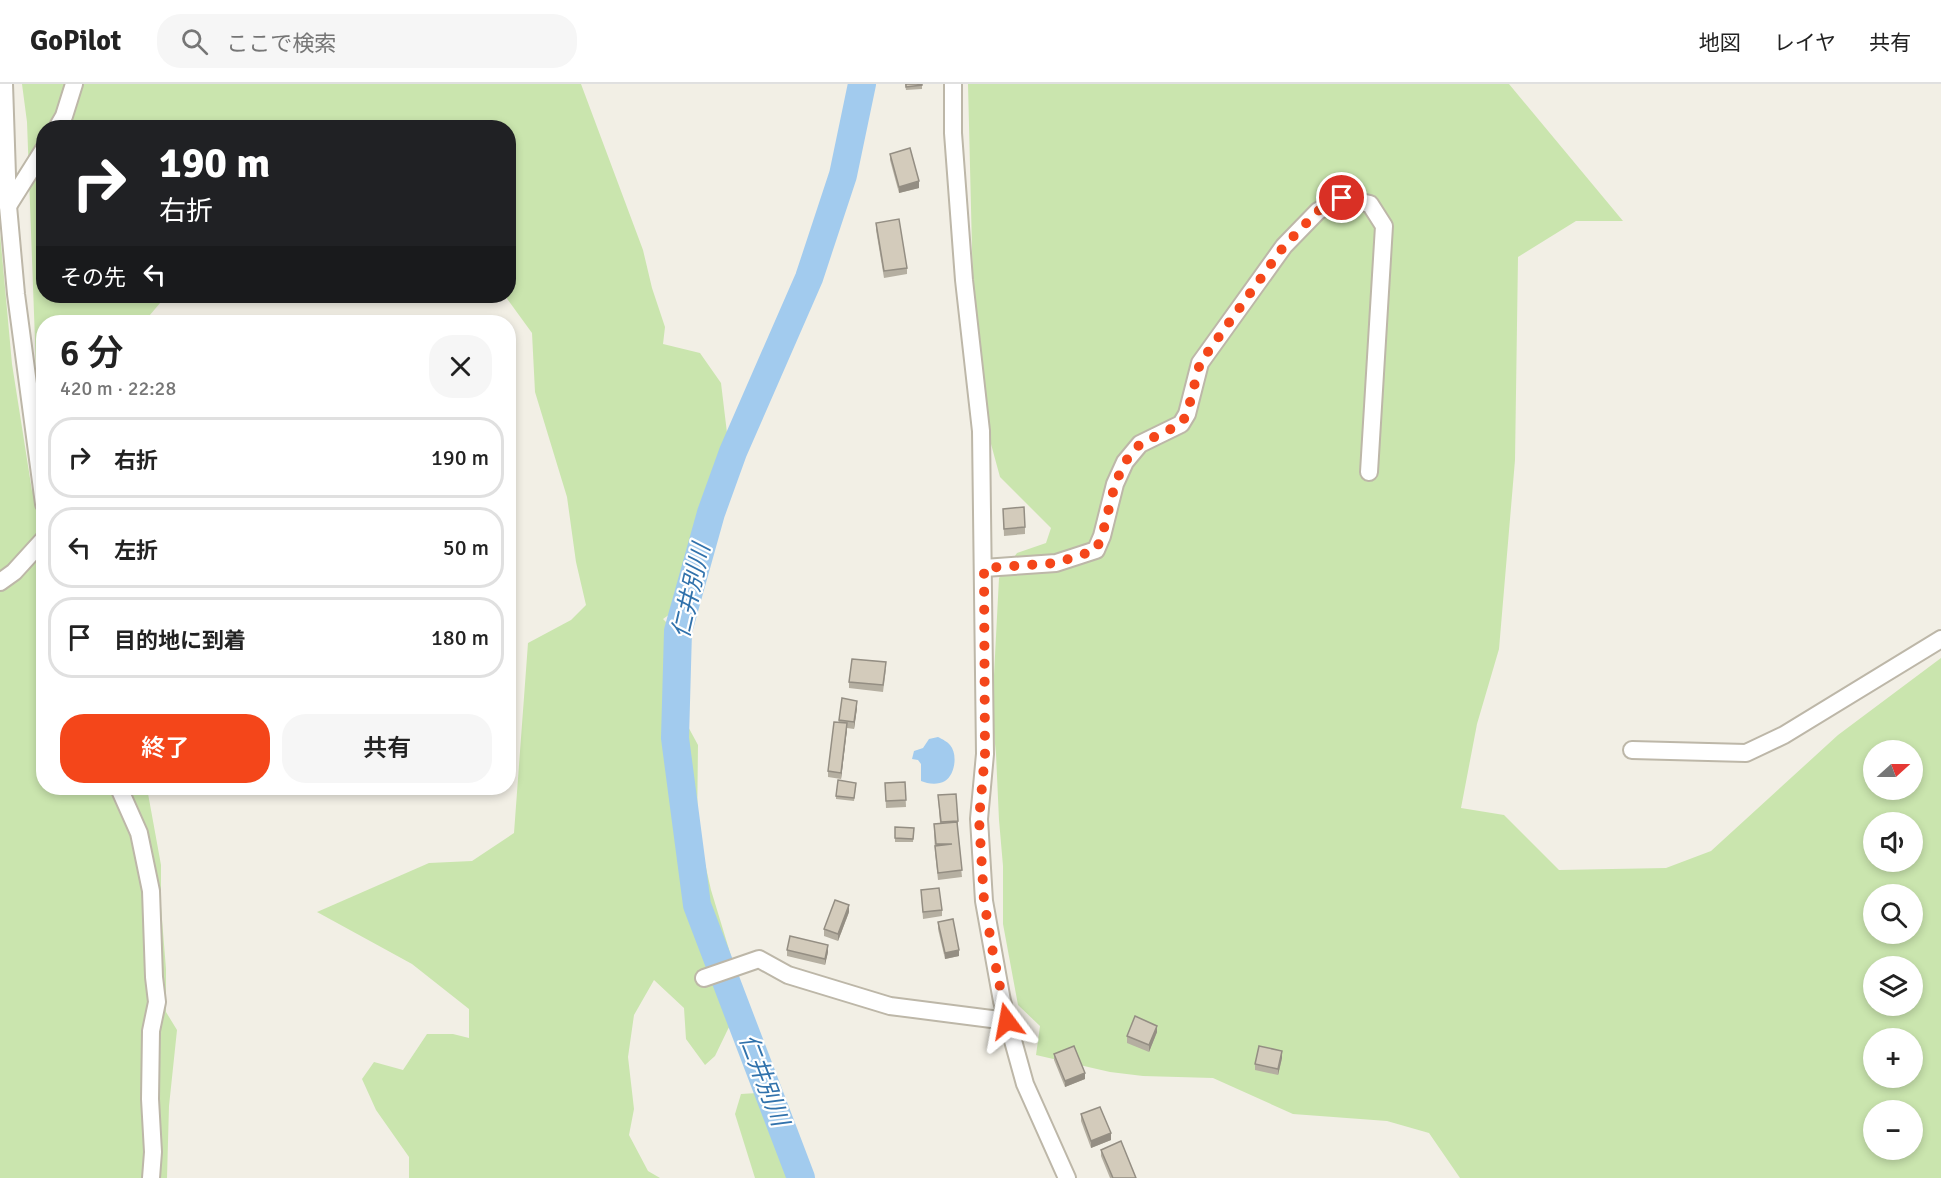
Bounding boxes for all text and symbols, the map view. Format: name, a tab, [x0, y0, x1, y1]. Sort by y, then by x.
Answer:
search box	[157, 14, 577, 68]
text: GoPilot	[30, 24, 121, 58]
icon: search	[178, 25, 211, 58]
text: ここで検索	[226, 30, 336, 57]
text: 地図	[1699, 30, 1741, 56]
text: レイヤ	[1774, 30, 1836, 56]
text: 共有	[1869, 30, 1911, 56]
text: 190 m	[159, 138, 270, 189]
icon: right	[60, 144, 138, 222]
pin	[1316, 172, 1367, 223]
icon: arrive	[1325, 181, 1358, 214]
text: 右折	[159, 195, 213, 228]
icon: left	[138, 258, 171, 291]
text: その先	[60, 264, 126, 291]
text: 6 分	[60, 331, 123, 376]
button: close	[429, 335, 492, 398]
text: 420 m · 22:28	[60, 376, 176, 401]
icon: right	[63, 441, 96, 474]
text: 190 m	[431, 444, 489, 471]
text: 右折	[114, 447, 158, 474]
icon: left	[63, 531, 96, 564]
text: 50 m	[443, 534, 489, 561]
text: 左折	[114, 537, 158, 564]
water label: 仁井別川	[666, 538, 717, 641]
icon: arrive	[63, 621, 96, 654]
text: 180 m	[431, 624, 489, 651]
text: 目的地に到着	[114, 627, 246, 654]
button: 終了	[60, 714, 270, 783]
button: 共有	[282, 714, 492, 783]
north arrow	[1863, 740, 1923, 800]
map controls	[1863, 740, 1923, 1160]
button: sound	[1863, 812, 1923, 872]
button: search	[1863, 884, 1923, 944]
button: layers	[1863, 956, 1923, 1016]
position arrow	[975, 989, 1039, 1053]
button: +	[1863, 1028, 1923, 1088]
water label: 仁井別川	[733, 1030, 796, 1133]
button: −	[1863, 1100, 1923, 1160]

